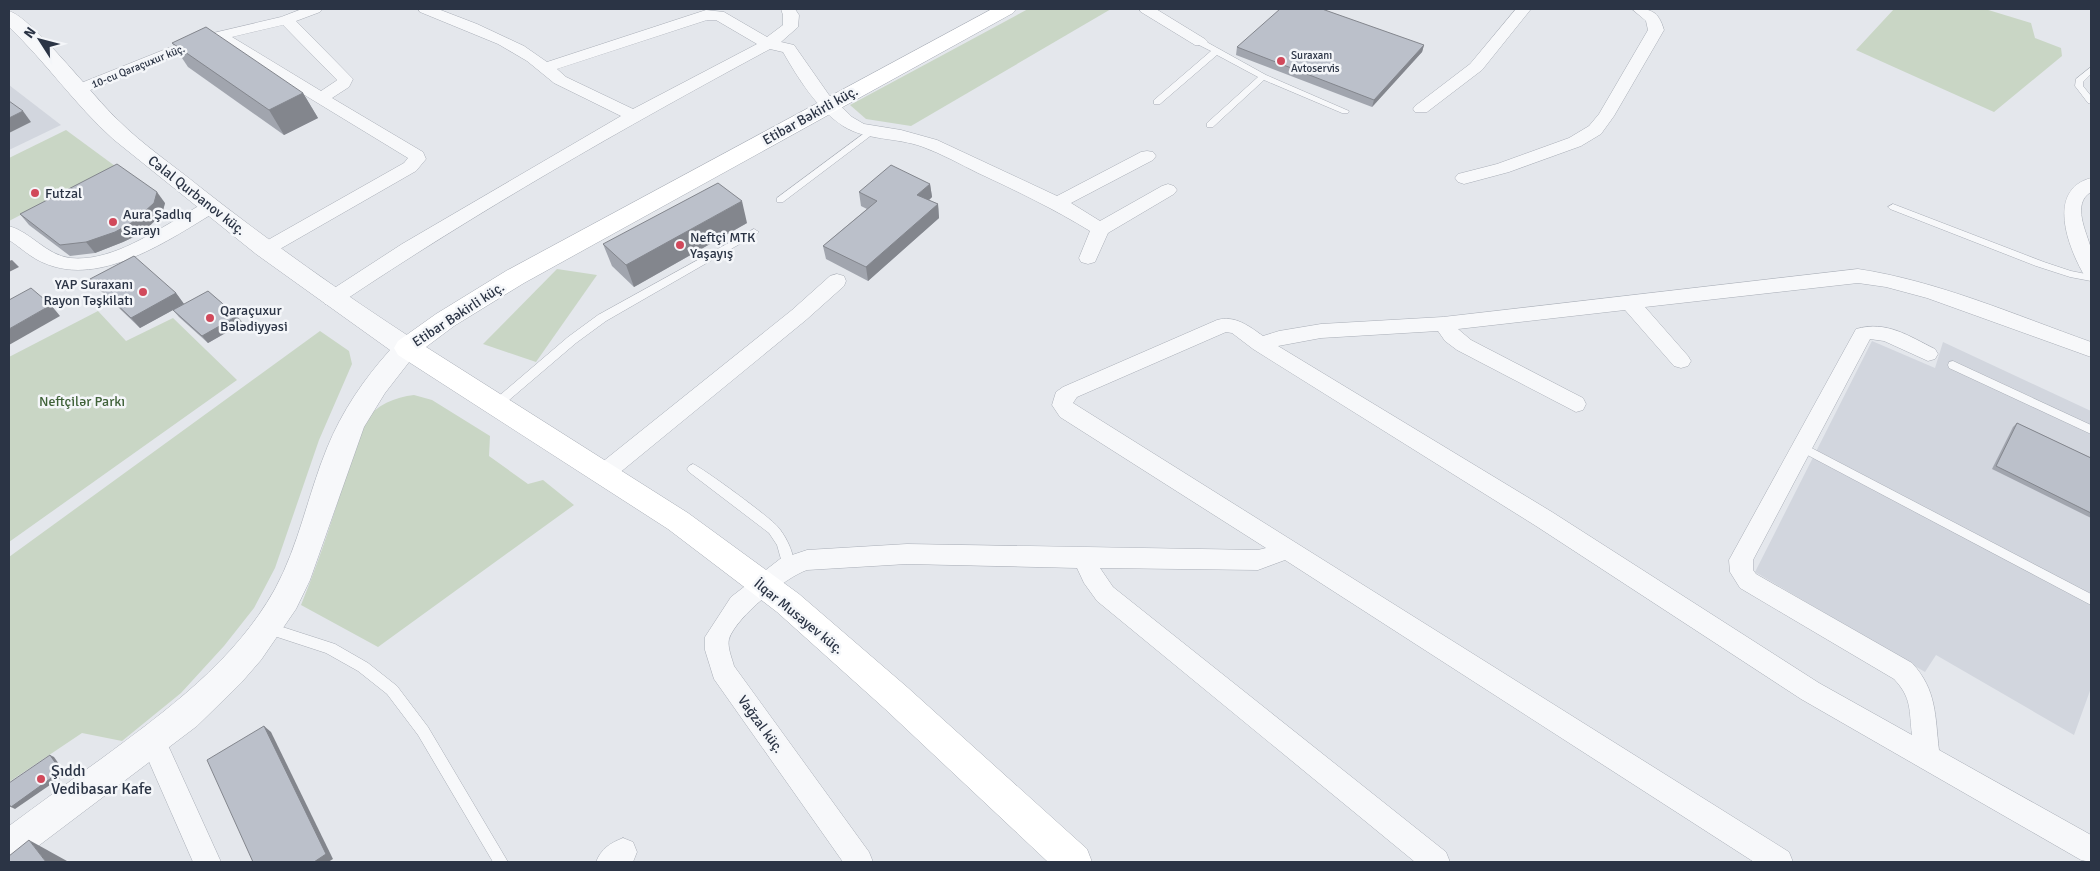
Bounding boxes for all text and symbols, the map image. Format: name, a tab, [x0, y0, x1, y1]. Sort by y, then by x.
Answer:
north arrow	[15, 15, 65, 65]
text: N	[20, 24, 40, 42]
street label: 10-cu Qaraçuxur küç.	[90, 42, 187, 91]
place label: Suraxanı Avtoservis	[1291, 49, 1340, 75]
marker: Suraxanı Avtoservis	[1275, 55, 1287, 67]
street label: Etibar Bəkirli küç.	[760, 82, 861, 149]
street label: Cəlal Qurbanov küç.	[144, 152, 249, 239]
place label: Futzal	[45, 185, 82, 202]
marker: Futzal	[29, 187, 41, 199]
place label: Aura Şadlıq Sarayı	[123, 206, 192, 239]
marker: Aura Şadlıq Sarayı	[107, 216, 119, 228]
place label: Neftçi MTK Yaşayış	[690, 229, 756, 262]
marker: Neftçi MTK Yaşayış	[674, 239, 686, 251]
place label: YAP Suraxanı Rayon Təşkilatı	[43, 276, 133, 309]
street label: Etibar Bəkirli küç.	[409, 278, 507, 350]
marker: YAP Suraxanı Rayon Təşkilatı	[137, 286, 149, 298]
place label: Qaraçuxur Bələdiyyəsi	[220, 302, 288, 335]
marker: Qaraçuxur Bələdiyyəsi	[204, 312, 216, 324]
park label: Neftçilər Parkı	[39, 393, 125, 410]
street label: İlqar Musayev küç.	[750, 575, 847, 658]
street label: Vağzal küç.	[734, 692, 787, 756]
place label: Şıddı Vedibasar Kafe	[51, 761, 152, 799]
marker: Şıddı Vedibasar Kafe	[35, 773, 47, 785]

